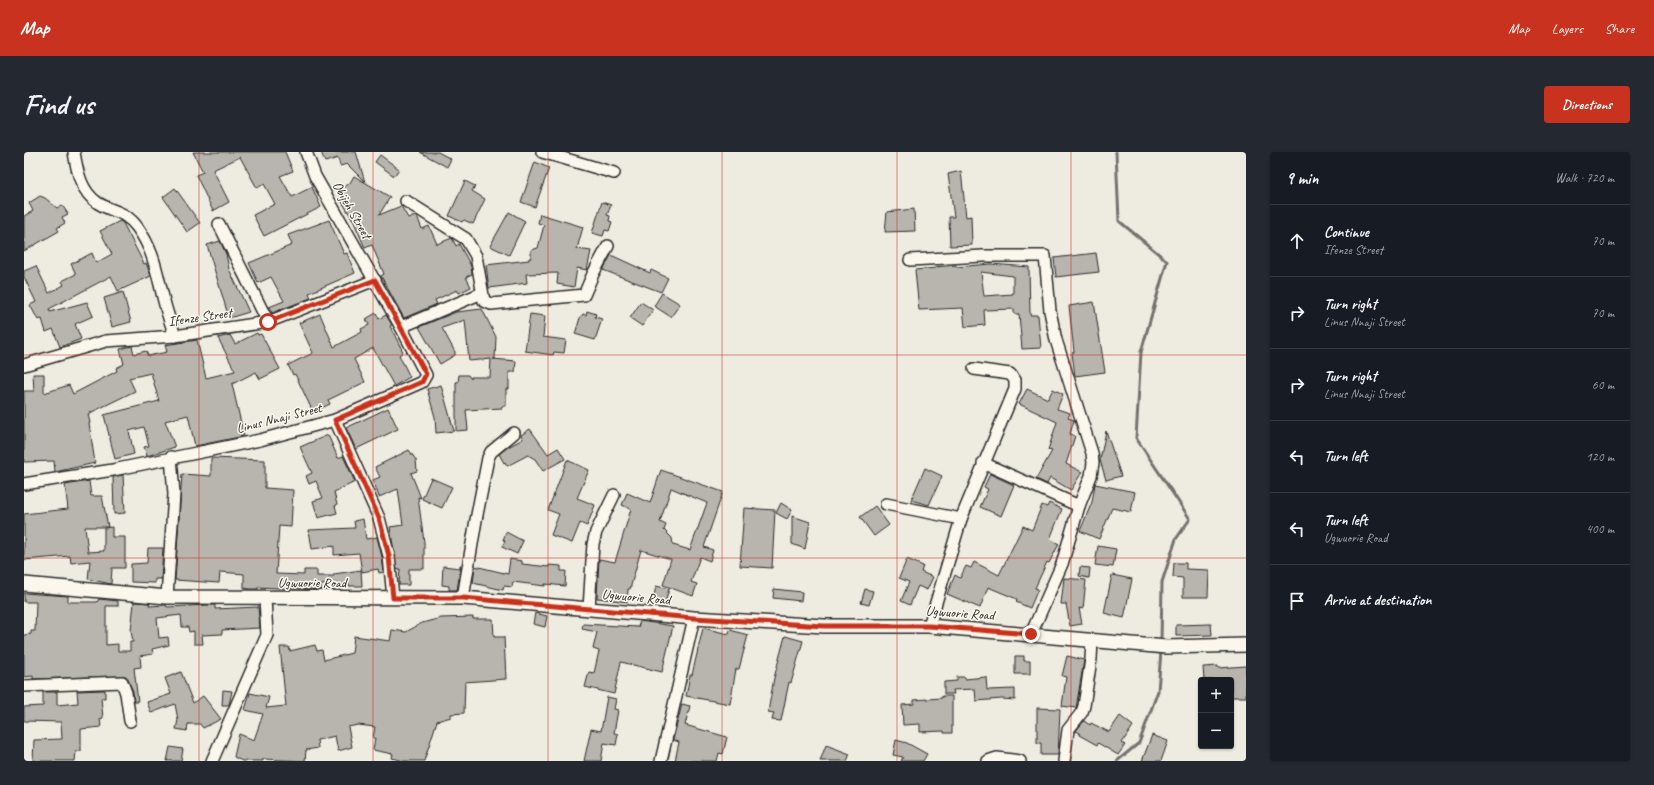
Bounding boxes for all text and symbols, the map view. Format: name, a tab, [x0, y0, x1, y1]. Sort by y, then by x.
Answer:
text: Map	[20, 16, 50, 40]
text: Map	[1508, 20, 1530, 37]
text: Layers	[1552, 20, 1583, 37]
text: Share	[1605, 20, 1634, 37]
button: Directions	[1544, 86, 1630, 123]
text: Find us	[24, 87, 94, 122]
text: 9 min	[1286, 168, 1318, 189]
text: Walk · 720 m	[1555, 170, 1614, 186]
street label: Obijeh Street	[329, 178, 376, 244]
text: Continue	[1324, 223, 1369, 242]
icon: ahead	[1286, 230, 1308, 252]
text: 70 m	[1592, 233, 1614, 249]
text: Ifenze Street	[1324, 242, 1383, 258]
text: Turn right	[1324, 295, 1377, 314]
icon: right	[1286, 302, 1308, 324]
street label: Ifenze Street	[167, 304, 235, 330]
text: 70 m	[1592, 305, 1614, 321]
route start	[259, 313, 277, 331]
text: Linus Nnaji Street	[1324, 314, 1405, 330]
text: Turn right	[1324, 367, 1377, 386]
icon: right	[1286, 374, 1308, 396]
text: 60 m	[1592, 377, 1614, 393]
text: Linus Nnaji Street	[1324, 386, 1405, 402]
street label: Linus Nnaji Street	[235, 399, 325, 437]
icon: left	[1286, 446, 1308, 468]
text: Turn left	[1324, 447, 1367, 466]
text: 120 m	[1586, 449, 1614, 465]
text: Turn left	[1324, 511, 1367, 530]
icon: left	[1286, 518, 1308, 540]
text: 400 m	[1586, 521, 1614, 537]
text: Ugwuorie Road	[1324, 530, 1388, 546]
street label: Ugwuorie Road	[278, 574, 349, 591]
street label: Ugwuorie Road	[601, 586, 673, 609]
icon: arrive	[1286, 590, 1308, 612]
text: Arrive at destination	[1324, 591, 1431, 610]
street label: Ugwuorie Road	[925, 602, 997, 624]
route end	[1022, 625, 1040, 643]
map controls	[1198, 677, 1234, 749]
button: +	[1198, 677, 1234, 713]
button: −	[1198, 713, 1234, 749]

